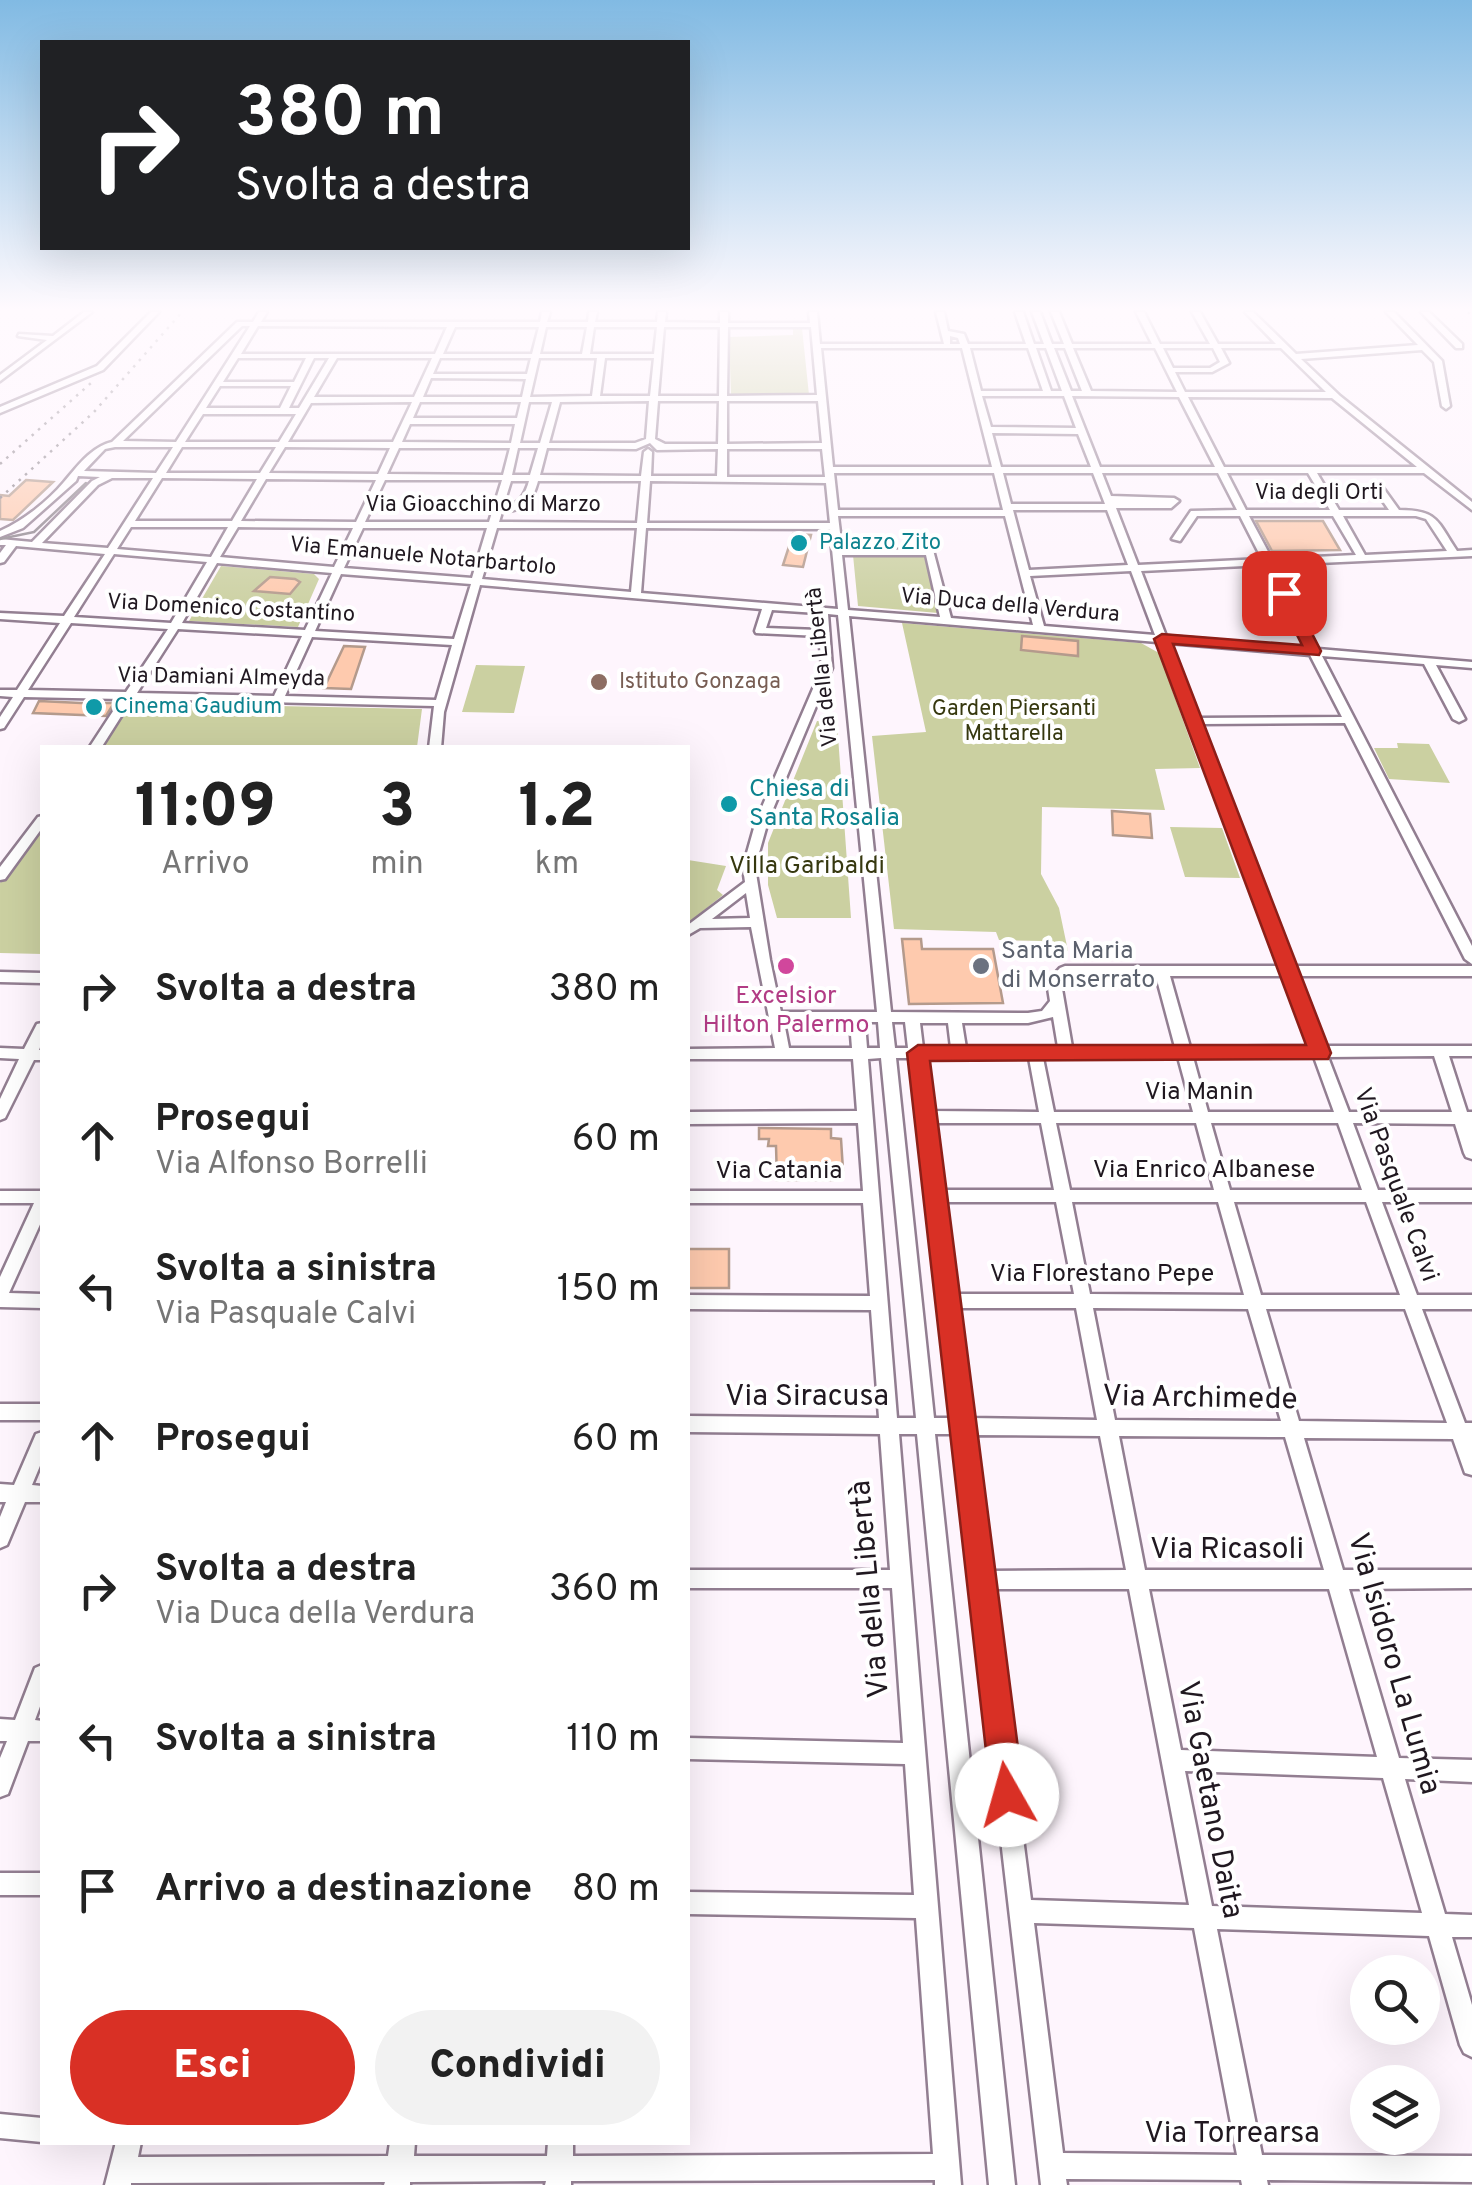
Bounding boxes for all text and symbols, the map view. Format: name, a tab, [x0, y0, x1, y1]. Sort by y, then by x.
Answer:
text: 380 m	[235, 72, 445, 161]
icon: right	[70, 80, 200, 210]
text: Svolta a destra	[235, 159, 531, 216]
street label: Via degli Orti	[1255, 480, 1383, 507]
street label: Via Gioacchino di Marzo	[365, 492, 601, 519]
place label: Palazzo Zito	[819, 530, 941, 557]
street label: Via Emanuele Notarbartolo	[289, 532, 557, 582]
marker: Palazzo Zito	[788, 532, 810, 554]
pin	[1242, 551, 1327, 636]
icon: arrive	[1257, 566, 1312, 621]
street label: Via Duca della Verdura	[899, 583, 1121, 629]
street label: Via della Libertà	[801, 586, 845, 748]
street label: Via Domenico Costantino	[106, 589, 356, 629]
street label: Via Damiani Almeyda	[117, 663, 325, 693]
place label: Istituto Gonzaga	[619, 669, 781, 696]
marker: Istituto Gonzaga	[588, 671, 610, 693]
place label: Cinema Gaudium	[114, 694, 282, 721]
marker: Cinema Gaudium	[83, 696, 105, 718]
park label: Garden Piersanti Mattarella	[932, 696, 1096, 748]
text: 11:09	[135, 772, 276, 848]
text: 3	[379, 772, 415, 848]
text: 1.2	[519, 772, 595, 848]
place label: Chiesa di Santa Rosalia	[749, 774, 900, 835]
marker: Chiesa di Santa Rosalia	[718, 793, 740, 815]
text: Arrivo	[161, 845, 250, 885]
text: min	[371, 845, 424, 885]
text: km	[535, 845, 579, 885]
park label: Villa Garibaldi	[729, 851, 885, 883]
place label: Santa Maria di Monserrato	[1001, 936, 1155, 997]
marker: Excelsior Hilton Palermo	[775, 955, 797, 977]
marker: Santa Maria di Monserrato	[970, 955, 992, 977]
icon: right	[70, 963, 125, 1018]
text: Svolta a destra	[155, 966, 417, 1015]
text: 380 m	[549, 966, 660, 1015]
place label: Excelsior Hilton Palermo	[702, 981, 870, 1042]
street label: Via Manin	[1144, 1077, 1254, 1109]
street label: Via Pasquale Calvi	[1345, 1084, 1445, 1286]
text: Prosegui	[155, 1096, 311, 1145]
icon: ahead	[70, 1113, 125, 1168]
text: 60 m	[572, 1116, 660, 1165]
text: Via Alfonso Borrelli	[155, 1145, 428, 1185]
street label: Via Enrico Albanese	[1093, 1155, 1315, 1187]
street label: Via Catania	[716, 1156, 842, 1188]
text: Svolta a sinistra	[155, 1246, 437, 1295]
street label: Via Florestano Pepe	[990, 1259, 1214, 1291]
icon: left	[70, 1263, 125, 1318]
text: 150 m	[557, 1266, 660, 1315]
text: Via Pasquale Calvi	[155, 1295, 416, 1335]
street label: Via Siracusa	[725, 1379, 889, 1416]
street label: Via Archimede	[1102, 1379, 1298, 1419]
icon: ahead	[70, 1413, 125, 1468]
text: Prosegui	[155, 1416, 311, 1465]
text: 60 m	[572, 1416, 660, 1465]
street label: Via della Libertà	[843, 1478, 899, 1700]
street label: Via Isidoro La Lumia	[1338, 1529, 1448, 1799]
street label: Via Ricasoli	[1150, 1532, 1304, 1569]
text: Svolta a destra	[155, 1546, 417, 1595]
icon: right	[70, 1563, 125, 1618]
text: 360 m	[549, 1566, 660, 1615]
text: Via Duca della Verdura	[155, 1595, 475, 1635]
street label: Via Gaetano Daita	[1168, 1678, 1250, 1922]
icon: left	[70, 1713, 125, 1768]
text: Svolta a sinistra	[155, 1716, 437, 1765]
text: 110 m	[566, 1716, 660, 1765]
position arrow	[955, 1743, 1059, 1847]
icon: arrive	[70, 1863, 125, 1918]
text: Arrivo a destinazione	[155, 1866, 532, 1915]
text: 80 m	[572, 1866, 660, 1915]
map controls	[1350, 1955, 1440, 2155]
button: search	[1350, 1955, 1440, 2045]
button: Esci	[70, 2010, 355, 2125]
button: Condividi	[375, 2010, 660, 2125]
button: layers	[1350, 2065, 1440, 2155]
street label: Via Torrearsa	[1144, 2116, 1320, 2153]

